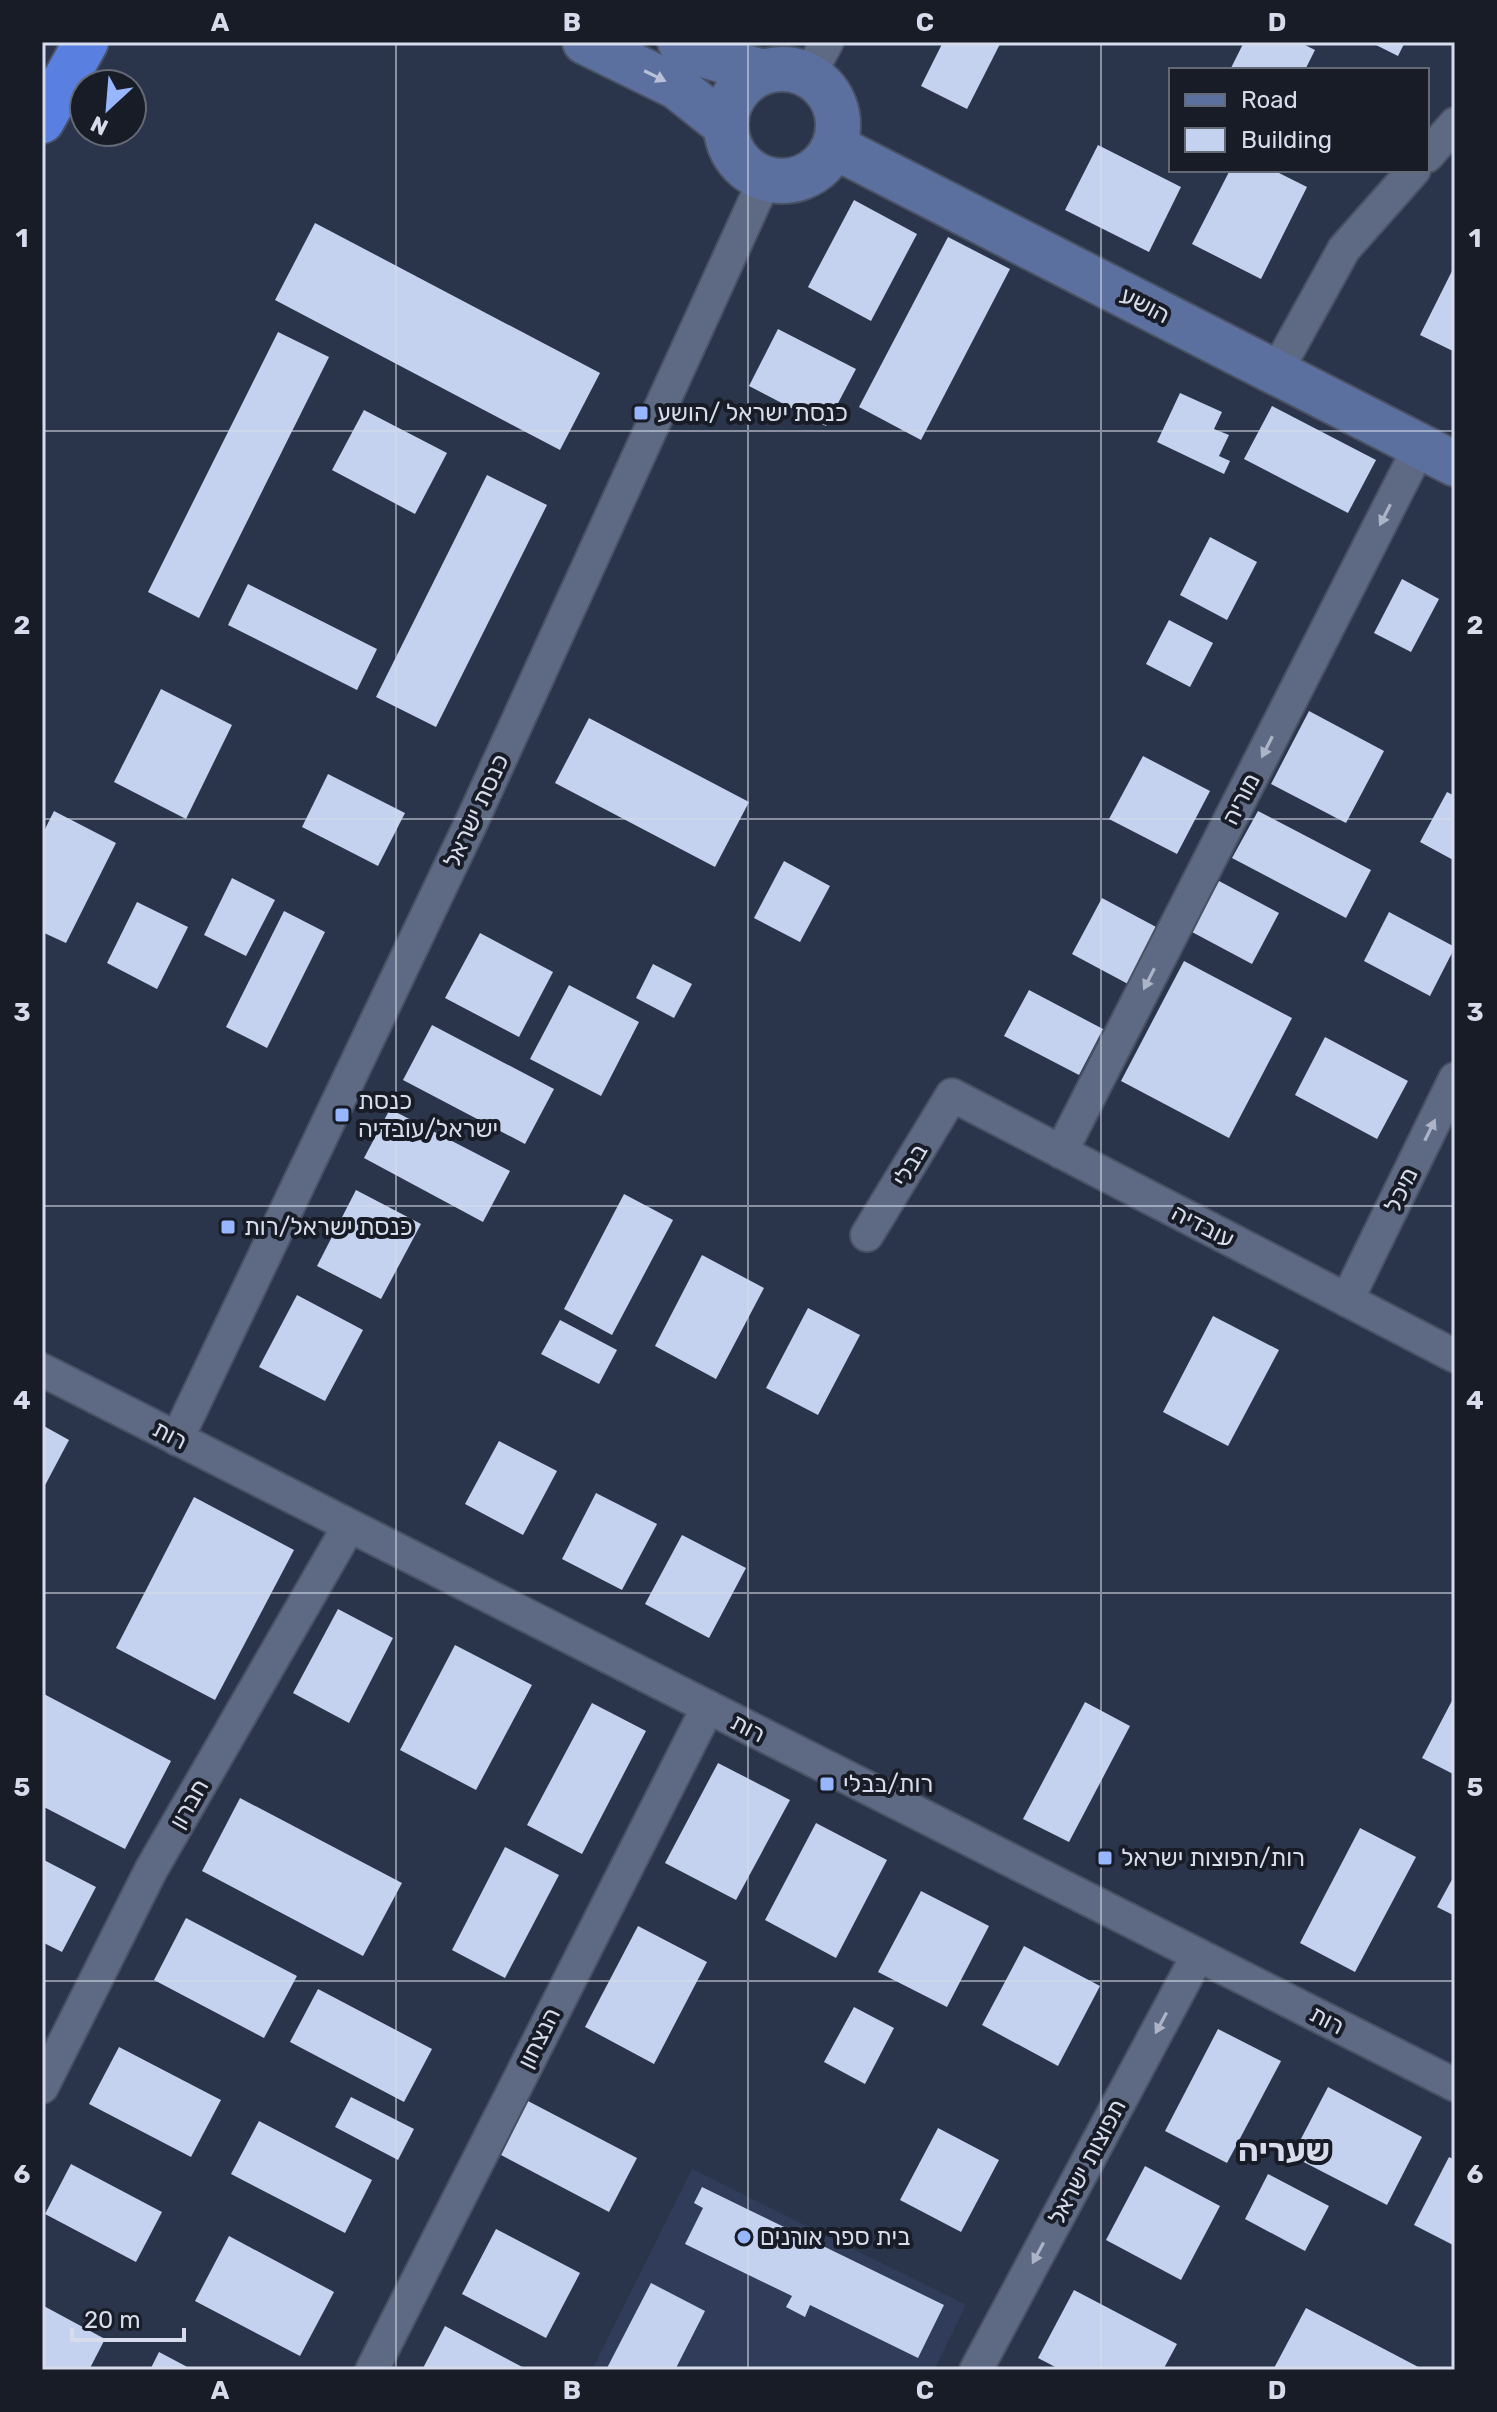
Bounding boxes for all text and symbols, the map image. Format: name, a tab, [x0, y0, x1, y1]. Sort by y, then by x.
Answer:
text: A	[211, 7, 230, 38]
text: B	[563, 7, 581, 38]
text: C	[916, 7, 934, 38]
text: D	[1268, 7, 1286, 38]
north arrow	[68, 68, 148, 148]
legend	[1169, 68, 1429, 172]
one-way arrow	[643, 69, 666, 83]
text: Road	[1241, 86, 1298, 114]
text: N	[86, 110, 112, 141]
text: Building	[1241, 126, 1332, 154]
text: 1	[16, 223, 28, 254]
text: 1	[1469, 223, 1481, 254]
street label: הושע	[1116, 281, 1174, 329]
place label: כנסת ישראל /הושע	[657, 399, 848, 427]
marker: כנסת ישראל /הושע	[632, 404, 650, 422]
one-way arrow	[1378, 504, 1392, 527]
text: 2	[14, 610, 30, 641]
text: 2	[1467, 610, 1483, 641]
one-way arrow	[1260, 736, 1274, 759]
street label: כנסת ישראל	[437, 750, 515, 872]
street label: מוריה	[1216, 768, 1266, 830]
one-way arrow	[1142, 967, 1156, 990]
text: 3	[13, 997, 31, 1028]
text: 3	[1466, 997, 1484, 1028]
place label: כנסת ישראל/עובדיה	[358, 1087, 498, 1143]
marker: כנסת ישראל/עובדיה	[333, 1106, 351, 1124]
one-way arrow	[1423, 1118, 1437, 1141]
street label: בבלי	[887, 1139, 933, 1191]
street label: מיכל	[1378, 1163, 1424, 1217]
street label: עובדיה	[1167, 1198, 1239, 1254]
place label: כנסת ישראל/רות	[244, 1213, 413, 1241]
marker: כנסת ישראל/רות	[219, 1218, 237, 1236]
text: 4	[13, 1385, 31, 1416]
text: 4	[1466, 1385, 1484, 1416]
street label: רות	[148, 1415, 192, 1455]
street label: רות	[726, 1708, 770, 1748]
place label: רות/בבלי	[843, 1770, 933, 1798]
text: 5	[14, 1772, 30, 1803]
text: 5	[1467, 1772, 1483, 1803]
street label: חברון	[164, 1774, 214, 1834]
marker: רות/בבלי	[818, 1775, 836, 1793]
place label: רות/תפוצות ישראל	[1121, 1844, 1305, 1872]
marker: רות/תפוצות ישראל	[1096, 1849, 1114, 1867]
street label: רות	[1305, 2000, 1349, 2040]
street label: הנצחון	[512, 2003, 566, 2073]
one-way arrow	[1154, 2012, 1168, 2035]
street label: תפוצות ישראל	[1042, 2094, 1132, 2230]
district label: שעריה	[1238, 2131, 1330, 2169]
text: 6	[14, 2159, 31, 2190]
text: 6	[1467, 2159, 1484, 2190]
place label: בית ספר אורנים	[760, 2223, 910, 2251]
marker: בית ספר אורנים	[735, 2228, 753, 2246]
one-way arrow	[1032, 2241, 1045, 2264]
scale bar	[72, 2292, 184, 2342]
text: 20 m	[84, 2306, 141, 2334]
text: A	[211, 2375, 230, 2406]
text: B	[563, 2375, 581, 2406]
text: C	[916, 2375, 934, 2406]
text: D	[1268, 2375, 1286, 2406]

